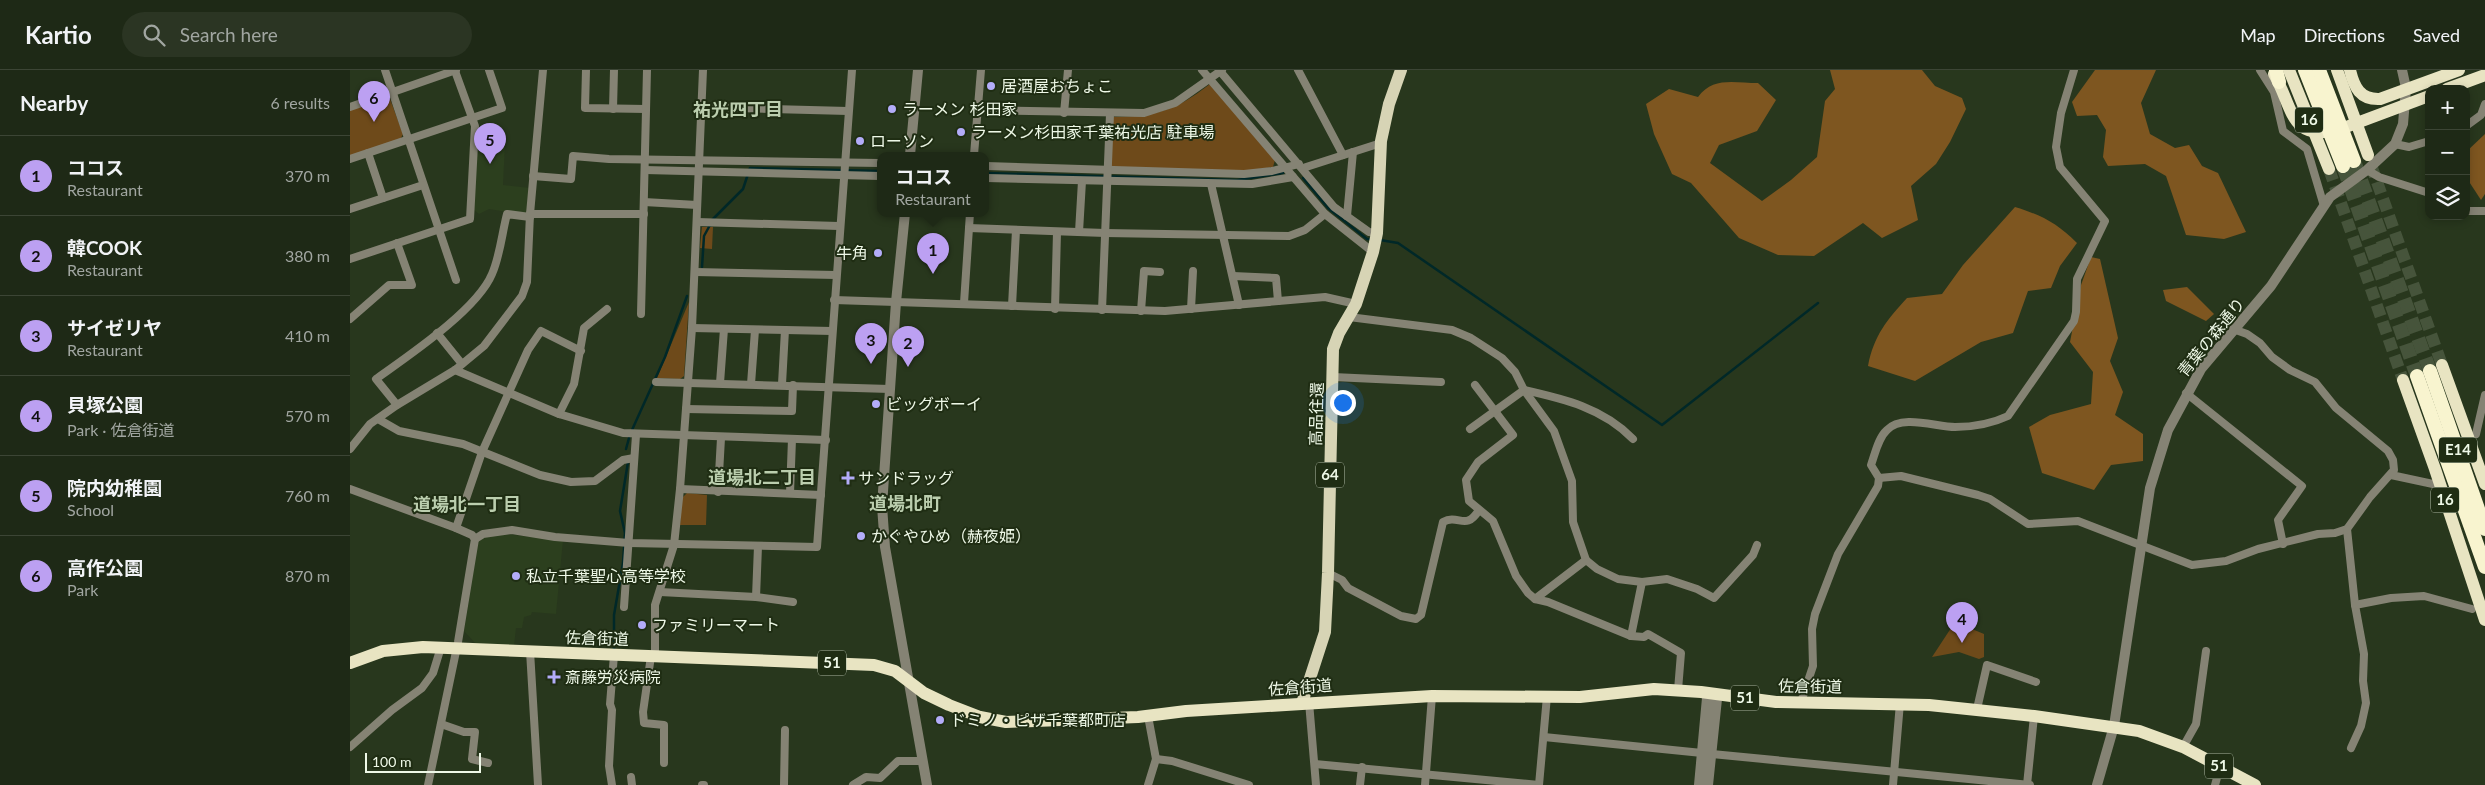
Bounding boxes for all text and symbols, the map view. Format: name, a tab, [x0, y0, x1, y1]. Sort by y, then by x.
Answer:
search box	[122, 12, 472, 57]
text: Kartio	[25, 20, 92, 49]
icon: search	[140, 21, 168, 49]
text: Search here	[180, 23, 278, 46]
text: Map	[2240, 24, 2276, 46]
text: Directions	[2304, 24, 2385, 46]
text: Saved	[2413, 24, 2460, 46]
place label: 居酒屋おちょこ	[1001, 76, 1113, 95]
marker: 居酒屋おちょこ	[985, 80, 997, 92]
pin: 6	[358, 81, 390, 122]
map controls	[2425, 85, 2470, 220]
button: +	[2425, 85, 2470, 130]
text: Nearby	[20, 90, 88, 115]
text: 6 results	[270, 93, 330, 112]
district label: 祐光四丁目	[693, 98, 783, 120]
place label: ラーメン 杉田家	[902, 99, 1017, 118]
marker: ラーメン 杉田家	[886, 103, 898, 115]
road number: 16	[2295, 108, 2323, 132]
place label: ラーメン杉田家千葉祐光店 駐車場	[971, 122, 1214, 141]
pin: 5	[474, 123, 506, 164]
marker: ラーメン杉田家千葉祐光店 駐車場	[955, 126, 967, 138]
button: −	[2425, 130, 2470, 175]
place label: ローソン	[870, 131, 934, 150]
marker: ローソン	[854, 135, 866, 147]
popup	[877, 152, 989, 217]
text: ココス	[67, 156, 124, 179]
text: ココス	[895, 165, 952, 188]
text: 1	[31, 166, 41, 185]
text: 370 m	[285, 166, 330, 185]
button: layers	[2425, 175, 2470, 220]
text: Restaurant	[67, 180, 143, 199]
text: Restaurant	[895, 189, 971, 208]
pin: 1	[917, 233, 949, 274]
text: 韓COOK	[67, 236, 142, 259]
place label: 牛角	[836, 243, 868, 262]
text: 2	[31, 246, 41, 265]
text: 380 m	[285, 246, 330, 265]
marker: 牛角	[872, 247, 884, 259]
text: Restaurant	[67, 260, 143, 279]
street label: 青葉の森通り	[2173, 293, 2248, 380]
text: サイゼリヤ	[67, 316, 162, 339]
pin: 3	[855, 323, 887, 364]
text: 3	[31, 326, 41, 345]
text: 410 m	[285, 326, 330, 345]
pin: 2	[892, 326, 924, 367]
text: Restaurant	[67, 340, 143, 359]
street label: 高品往還	[1305, 382, 1326, 446]
your location	[1330, 390, 1356, 416]
text: 貝塚公園	[67, 393, 143, 416]
place label: ビッグボーイ	[886, 394, 982, 413]
marker: ビッグボーイ	[870, 398, 882, 410]
text: 4	[31, 406, 41, 425]
text: 570 m	[285, 406, 330, 425]
text: Park · 佐倉街道	[67, 420, 175, 439]
road number: E14	[2439, 438, 2477, 462]
road number: 64	[1316, 462, 1344, 488]
district label: 道場北二丁目	[708, 466, 816, 488]
place label: サンドラッグ	[858, 468, 954, 487]
marker: サンドラッグ	[842, 472, 854, 484]
text: 院内幼稚園	[67, 476, 162, 499]
text: 5	[31, 486, 41, 505]
text: 760 m	[285, 486, 330, 505]
road number: 16	[2431, 488, 2459, 512]
district label: 道場北町	[869, 492, 941, 514]
district label: 道場北一丁目	[413, 493, 521, 515]
text: School	[67, 500, 114, 519]
place label: かぐやひめ（赫夜姫）	[871, 526, 1031, 545]
marker: かぐやひめ（赫夜姫）	[855, 530, 867, 542]
text: 高作公園	[67, 556, 143, 579]
text: 6	[31, 566, 41, 585]
text: 870 m	[285, 566, 330, 585]
place label: 私立千葉聖心高等学校	[526, 566, 686, 585]
marker: 私立千葉聖心高等学校	[510, 570, 522, 582]
text: Park	[67, 580, 98, 599]
pin: 4	[1946, 602, 1978, 643]
place label: ファミリーマート	[652, 615, 780, 634]
marker: ファミリーマート	[636, 619, 648, 631]
street label: 佐倉街道	[565, 627, 629, 648]
road number: 51	[818, 650, 846, 676]
place label: 斎藤労災病院	[565, 667, 661, 686]
marker: 斎藤労災病院	[547, 670, 561, 684]
street label: 佐倉街道	[1267, 675, 1333, 698]
street label: 佐倉街道	[1778, 675, 1842, 696]
road number: 51	[1731, 686, 1759, 710]
place label: ドミノ・ピザ千葉都町店	[950, 710, 1126, 729]
marker: ドミノ・ピザ千葉都町店	[934, 714, 946, 726]
scale bar	[365, 750, 481, 773]
text: 100 m	[372, 753, 411, 770]
road number: 51	[2205, 754, 2233, 778]

